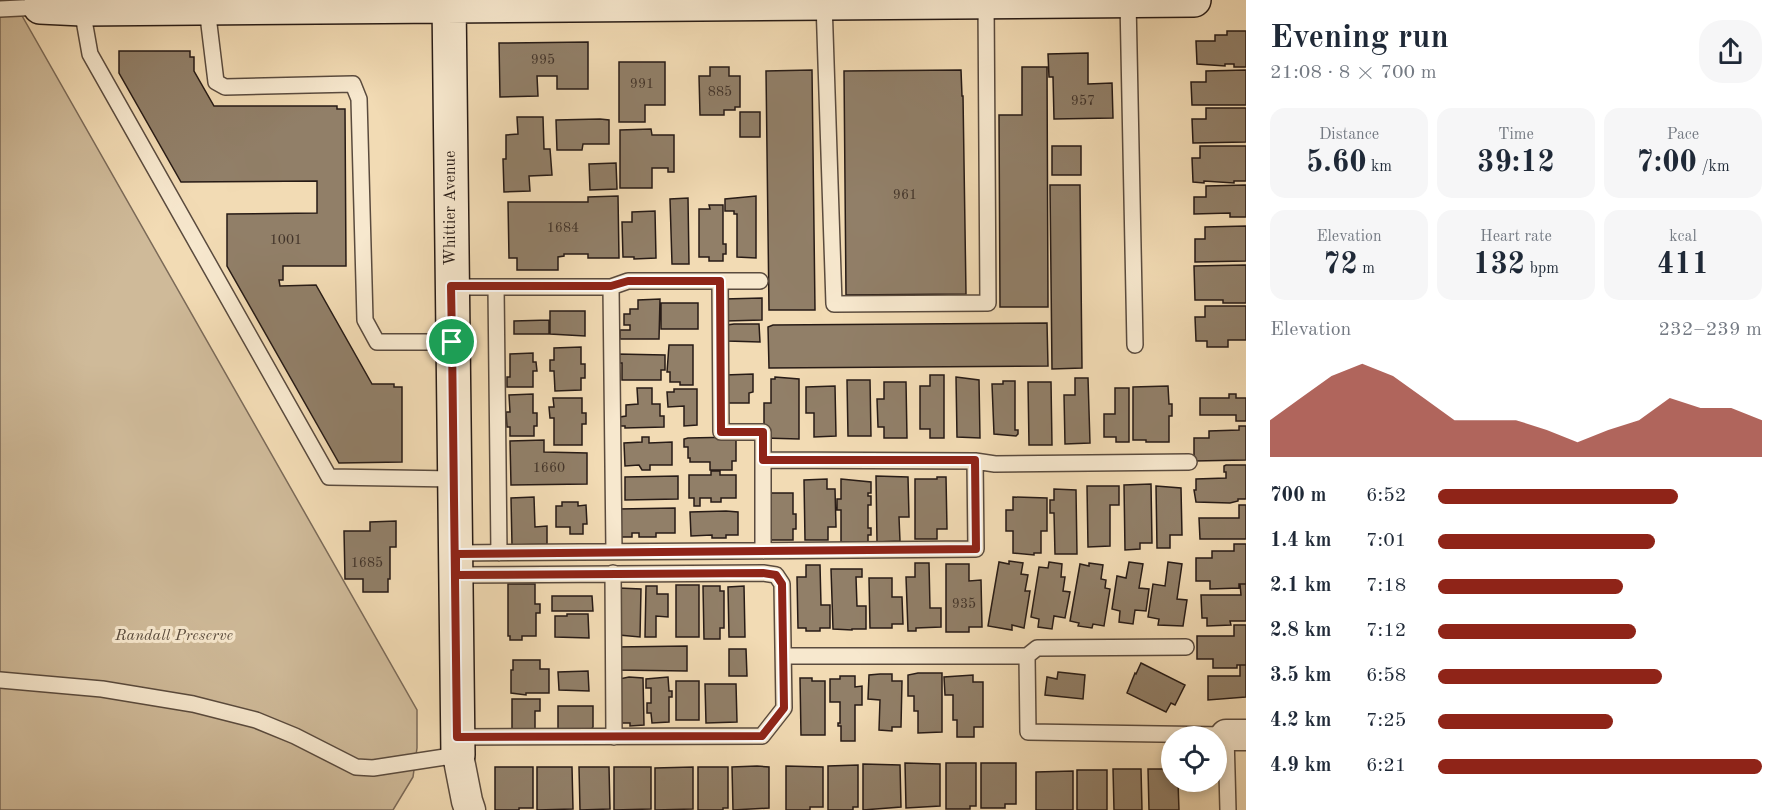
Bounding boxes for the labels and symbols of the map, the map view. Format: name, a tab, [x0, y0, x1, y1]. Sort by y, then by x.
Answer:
house number: 995	[531, 53, 555, 67]
house number: 991	[630, 77, 654, 91]
house number: 885	[708, 85, 732, 99]
house number: 957	[1071, 94, 1095, 108]
street label: Whittier Avenue	[443, 151, 459, 265]
house number: 961	[893, 188, 917, 202]
house number: 1684	[547, 221, 579, 235]
house number: 1001	[270, 233, 302, 247]
pin	[426, 316, 477, 367]
house number: 1660	[533, 461, 565, 475]
house number: 1685	[351, 556, 383, 570]
house number: 935	[952, 597, 976, 611]
park label: Randall Preserve	[114, 628, 234, 644]

